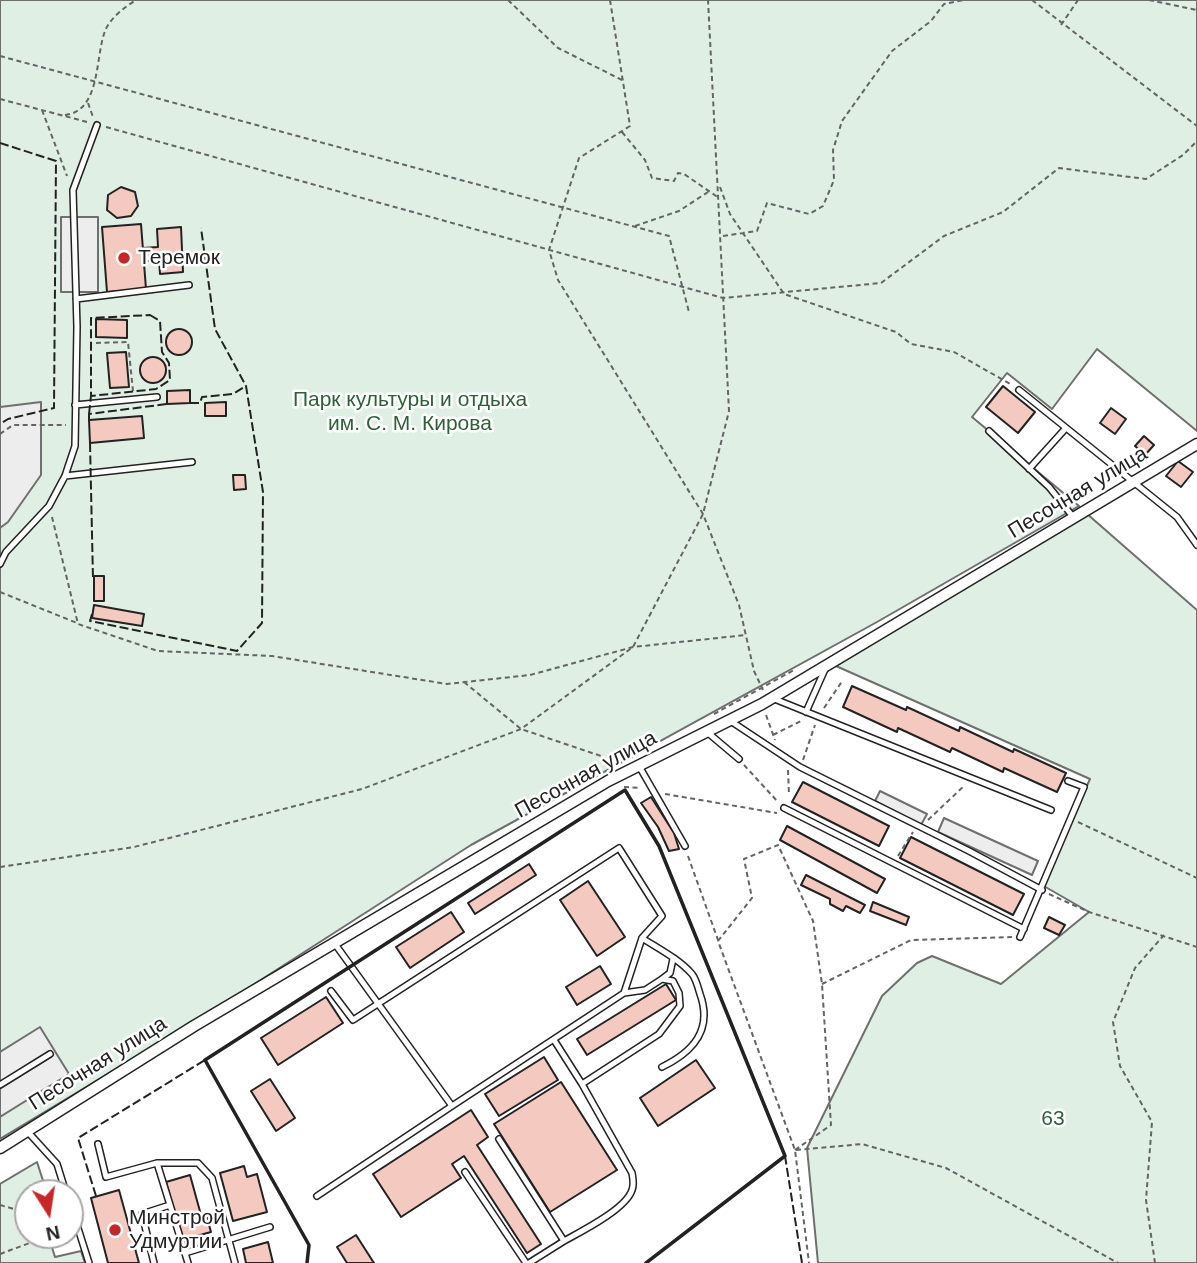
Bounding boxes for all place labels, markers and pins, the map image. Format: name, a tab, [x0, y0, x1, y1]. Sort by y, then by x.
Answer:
place label: Теремок	[138, 245, 220, 271]
marker: Теремок	[116, 250, 132, 266]
place label: Минстрой Удмуртии	[129, 1205, 225, 1255]
marker: Минстрой Удмуртии	[107, 1222, 123, 1238]

